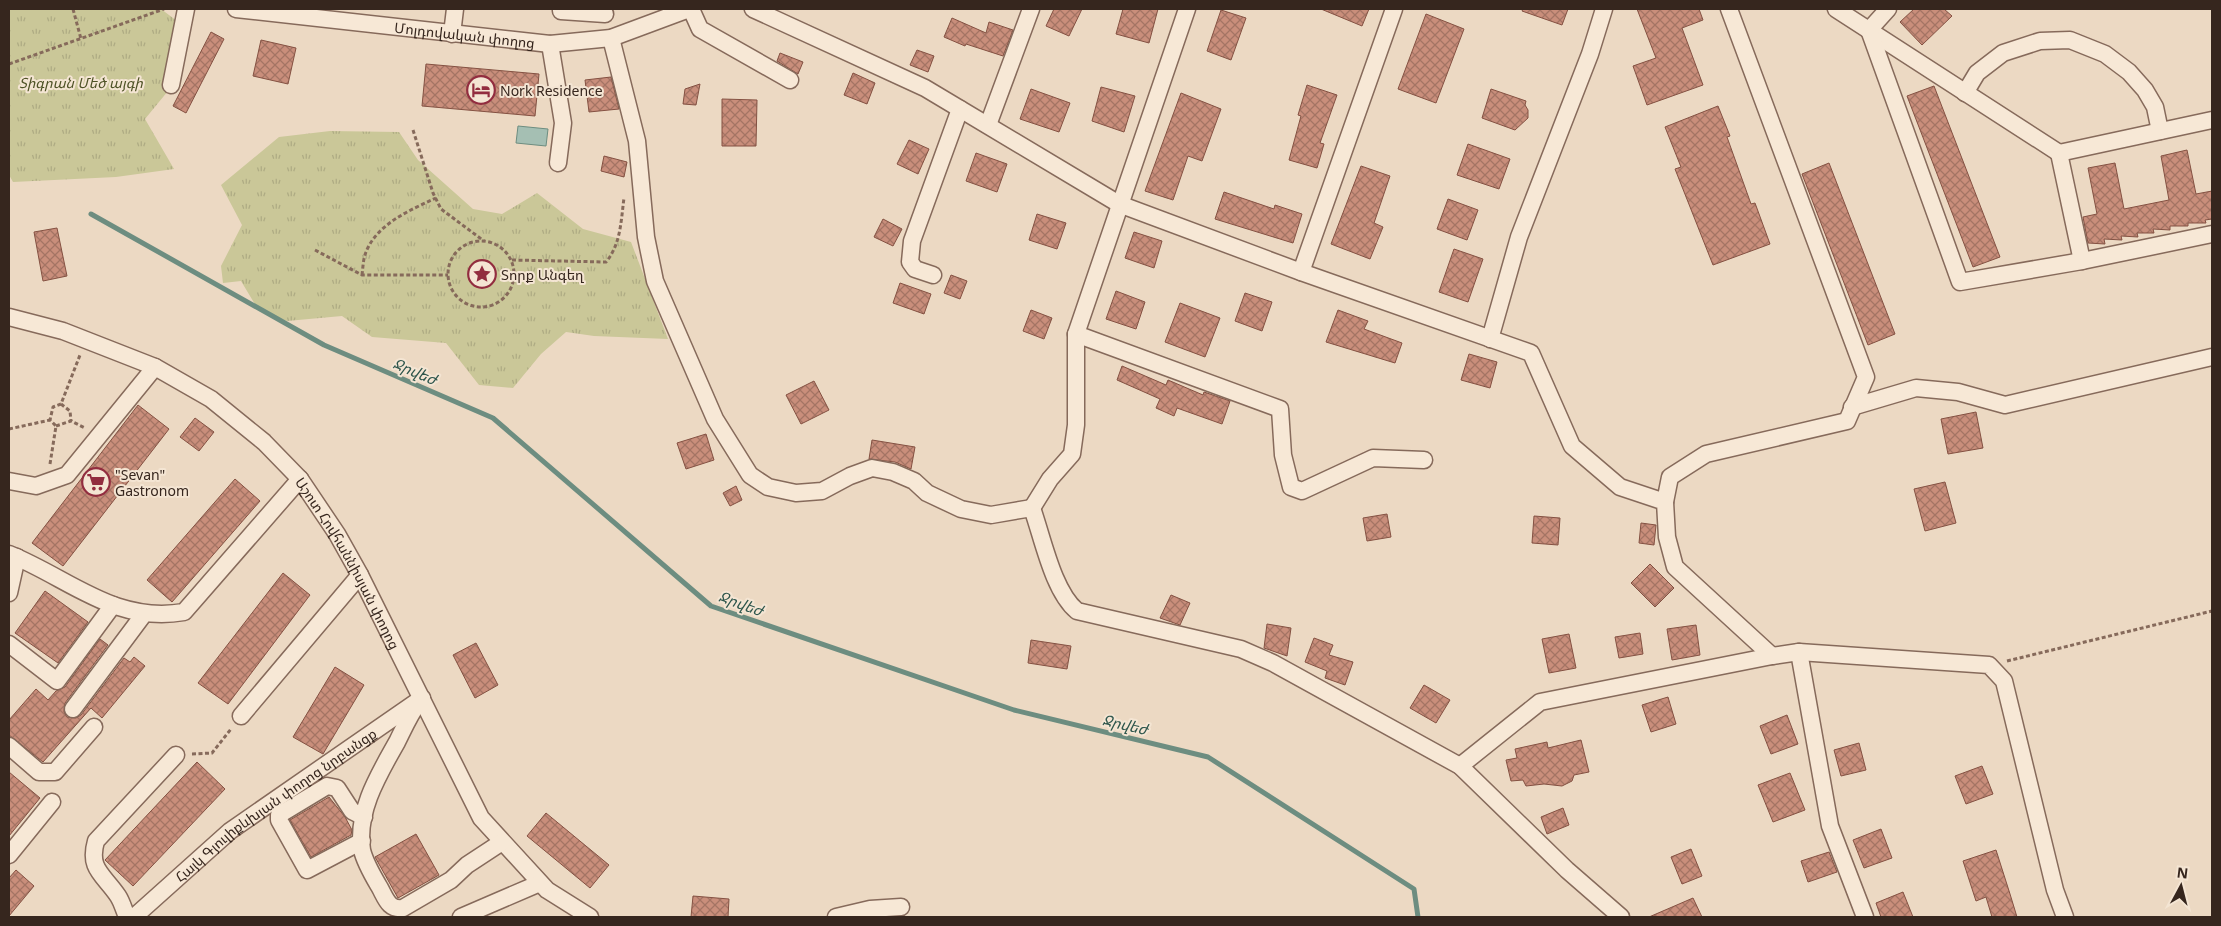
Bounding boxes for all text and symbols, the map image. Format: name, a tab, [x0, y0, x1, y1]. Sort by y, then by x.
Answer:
street label: Մոլդովական փողոց	[393, 17, 536, 52]
park label: Տիգրան Մեծ այգի	[19, 73, 144, 92]
hotel icon: Nork Residence	[466, 75, 496, 105]
place label: Nork Residence	[500, 81, 603, 100]
place icon: Տորք Անգեղ	[467, 259, 497, 289]
place label: Տորք Անգեղ	[501, 265, 584, 284]
water label: Ջրվեժ	[390, 353, 442, 390]
place label: "Sevan" Gastronom	[115, 465, 189, 500]
supermarket icon: "Sevan" Gastronom	[81, 467, 111, 497]
street label: Աշոտ Հովհաննիսյան փողոց	[292, 473, 405, 652]
water label: Ջրվեժ	[716, 586, 768, 621]
water label: Ջրվեժ	[1101, 709, 1151, 739]
street label: Հայկ Գյուլիքևխյան փողոց նրբանցք	[170, 723, 380, 886]
north arrow	[2156, 861, 2206, 911]
text: N	[2176, 862, 2189, 883]

